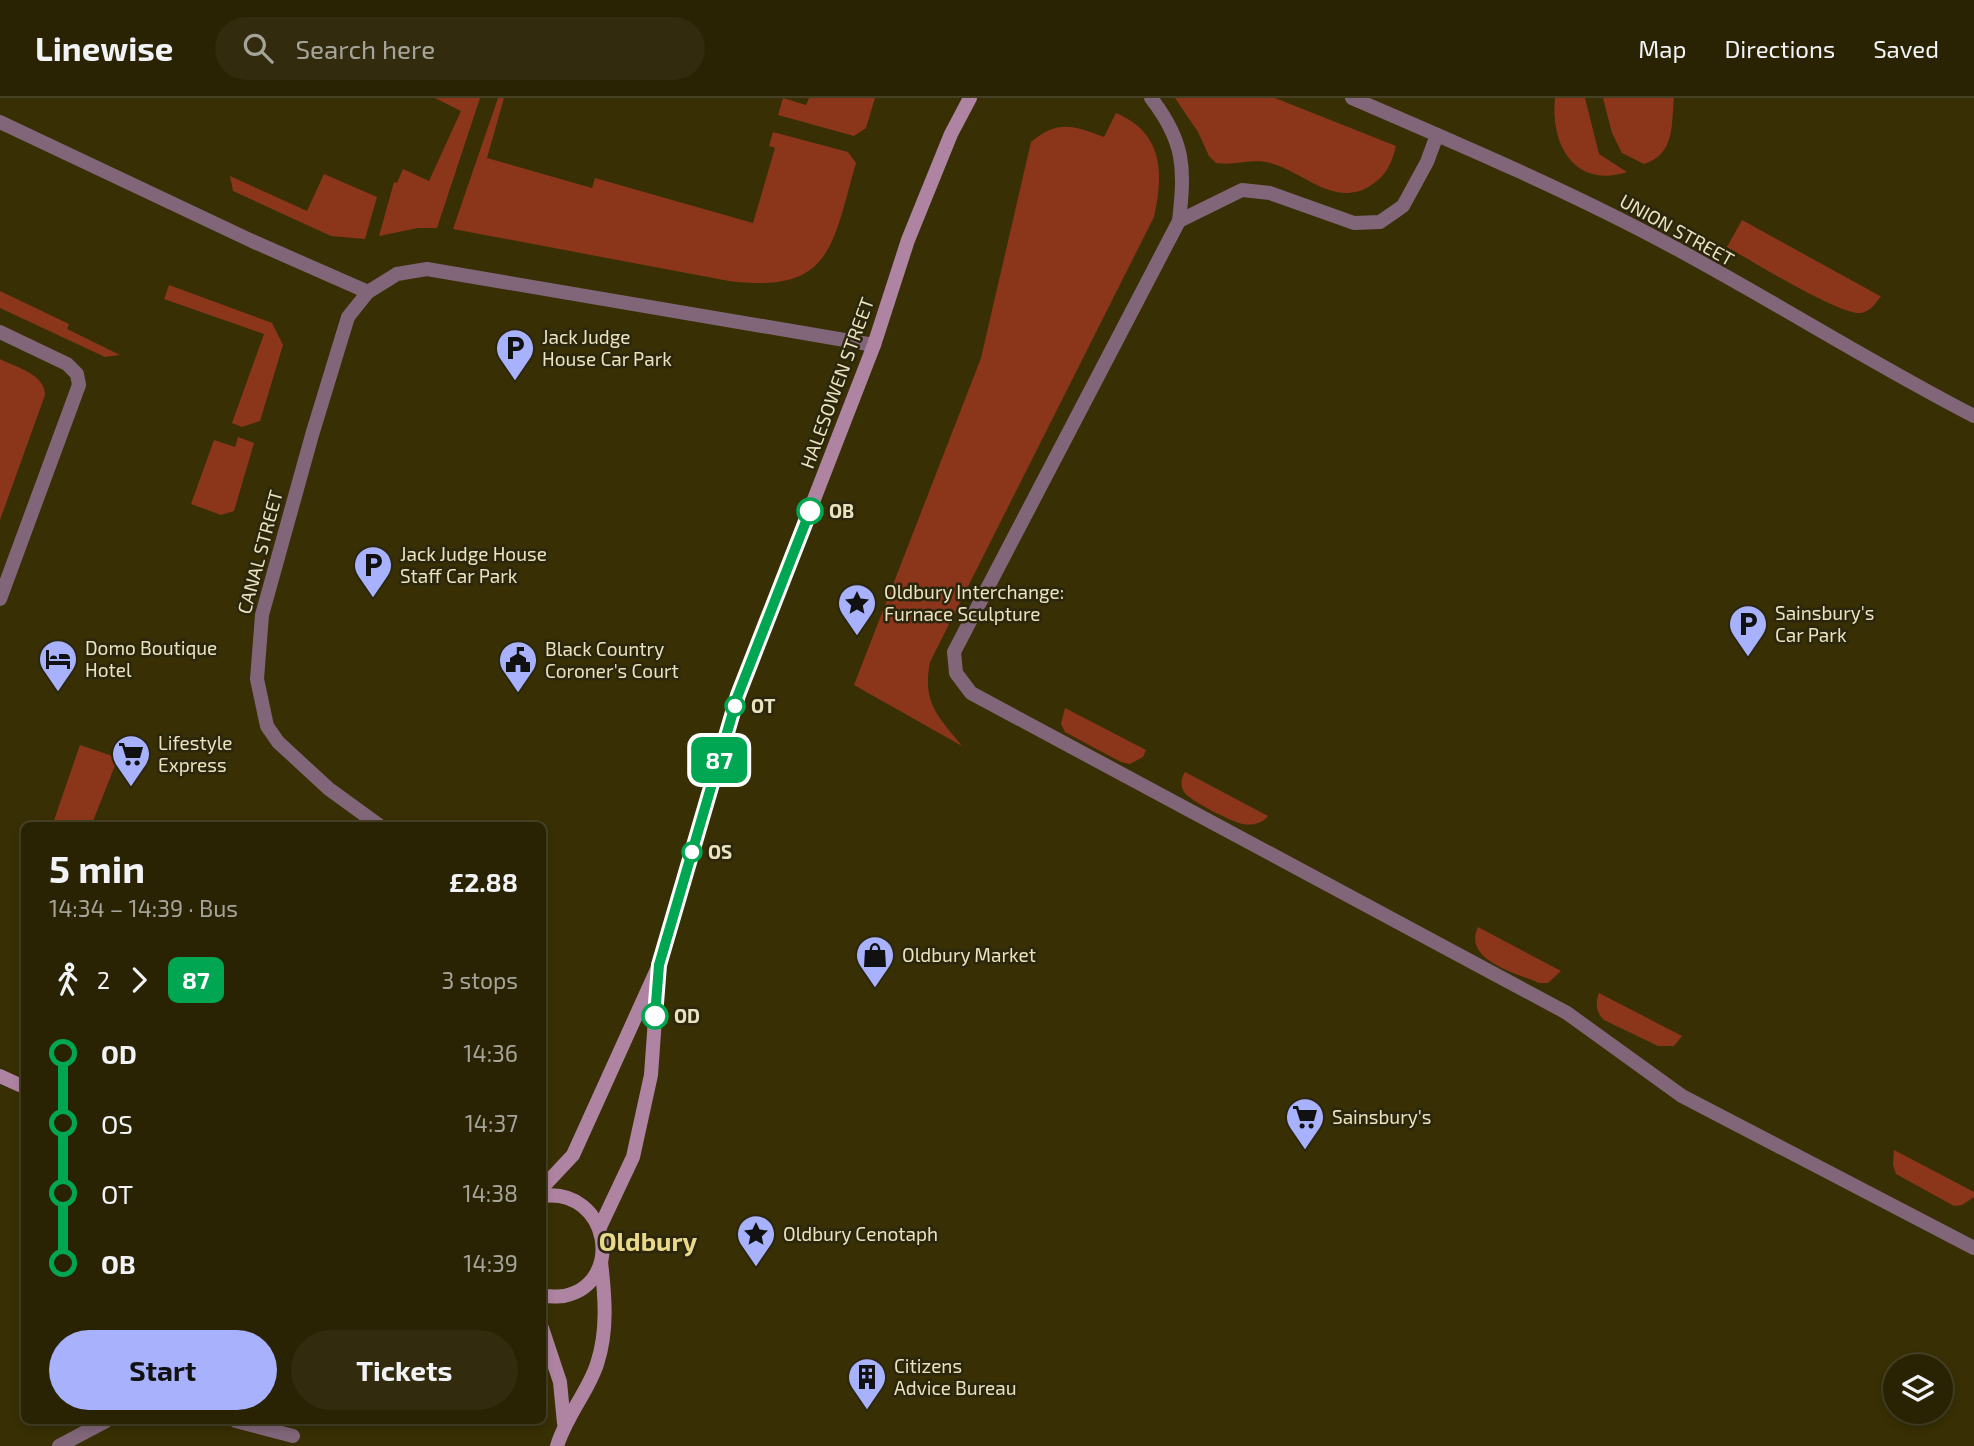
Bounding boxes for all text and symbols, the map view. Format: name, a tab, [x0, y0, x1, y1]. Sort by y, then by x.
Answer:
search box	[215, 17, 705, 80]
text: Linewise	[35, 28, 173, 68]
icon: search	[239, 29, 277, 67]
text: Search here	[295, 33, 435, 64]
text: Map	[1638, 34, 1686, 63]
text: Directions	[1724, 34, 1835, 63]
text: Saved	[1873, 34, 1939, 63]
street label: UNION STREET	[1616, 189, 1738, 270]
street label: HALESOWEN STREET	[795, 294, 878, 471]
place label: Jack Judge House Car Park	[542, 325, 672, 370]
parking icon: Jack Judge House Car Park	[494, 327, 536, 382]
street label: CANAL STREET	[232, 487, 287, 616]
marker: OB	[797, 498, 823, 524]
place label: OB	[829, 499, 854, 522]
place label: Jack Judge House Staff Car Park	[400, 542, 547, 587]
parking icon: Jack Judge House Staff Car Park	[352, 544, 394, 599]
place label: Oldbury Interchange: Furnace Sculpture	[884, 580, 1064, 625]
place icon: Oldbury Interchange: Furnace Sculpture	[836, 582, 878, 637]
place label: Sainsbury's Car Park	[1775, 601, 1874, 646]
parking icon: Sainsbury's Car Park	[1727, 603, 1769, 658]
place label: Domo Boutique Hotel	[85, 636, 217, 681]
place label: Black Country Coroner's Court	[545, 637, 679, 682]
hotel icon: Domo Boutique Hotel	[37, 638, 79, 693]
public building icon: Black Country Coroner's Court	[497, 639, 539, 694]
place label: OT	[751, 694, 776, 717]
marker: OT	[725, 696, 745, 716]
place label: Lifestyle Express	[158, 731, 233, 776]
supermarket icon: Lifestyle Express	[110, 733, 152, 788]
line badge: 87	[688, 737, 750, 783]
text: 87	[705, 745, 733, 774]
place label: OS	[708, 840, 732, 863]
marker: OS	[682, 842, 702, 862]
text: 5 min	[49, 845, 145, 891]
text: £2.88	[449, 866, 518, 897]
text: 14:34 – 14:39 · Bus	[49, 894, 238, 922]
shop icon: Oldbury Market	[854, 934, 896, 989]
place label: Oldbury Market	[902, 943, 1036, 966]
icon: walk	[49, 961, 87, 999]
icon: forward	[120, 961, 158, 999]
text: 87	[182, 965, 210, 994]
text: 2	[97, 966, 110, 994]
text: 3 stops	[442, 966, 518, 994]
marker: OD	[642, 1003, 668, 1029]
place label: OD	[674, 1004, 700, 1027]
text: OD	[101, 1038, 137, 1069]
text: 14:36	[463, 1039, 518, 1067]
supermarket icon: Sainsbury's	[1284, 1096, 1326, 1151]
place label: Sainsbury's	[1332, 1105, 1431, 1128]
text: OS	[101, 1108, 133, 1139]
text: 14:37	[465, 1109, 518, 1137]
text: OT	[101, 1178, 133, 1209]
text: 14:38	[463, 1179, 518, 1207]
place icon: Oldbury Cenotaph	[735, 1213, 777, 1268]
place label: Oldbury Cenotaph	[783, 1222, 938, 1245]
district label: Oldbury	[599, 1225, 698, 1257]
text: OB	[101, 1248, 136, 1279]
text: 14:39	[463, 1249, 518, 1277]
button: Start	[49, 1330, 277, 1410]
button: Tickets	[291, 1330, 518, 1410]
place label: Citizens Advice Bureau	[894, 1354, 1017, 1399]
map controls	[1883, 1354, 1953, 1424]
button: layers	[1883, 1354, 1953, 1424]
building icon: Citizens Advice Bureau	[846, 1356, 888, 1411]

